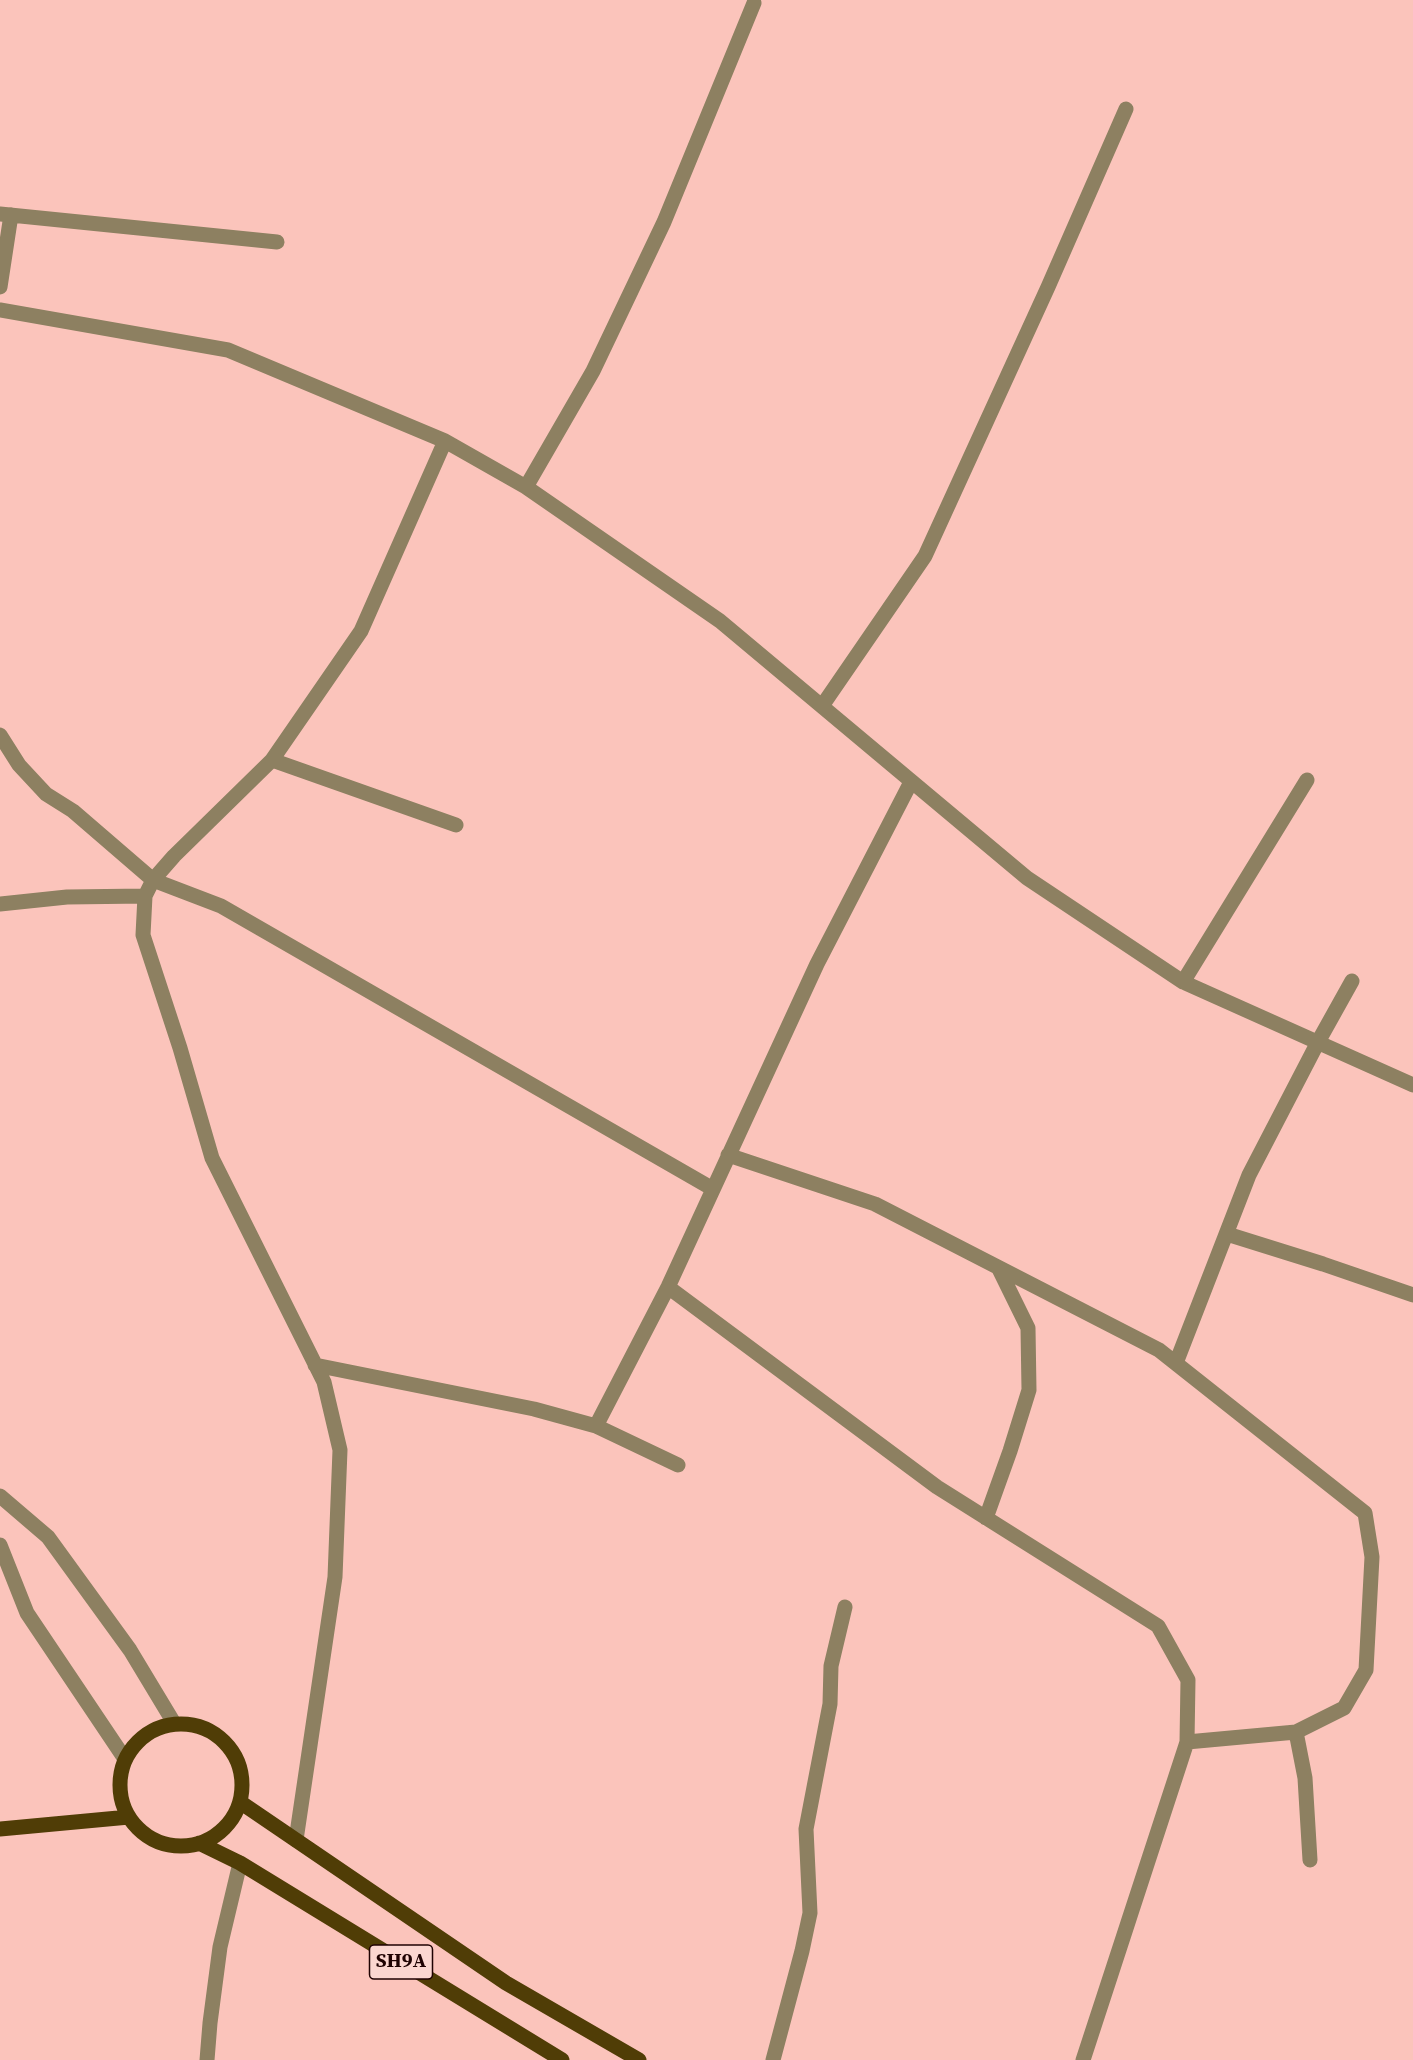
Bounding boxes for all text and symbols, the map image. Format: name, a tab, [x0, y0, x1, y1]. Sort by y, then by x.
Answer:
road number: SH9A	[370, 1945, 432, 1979]

